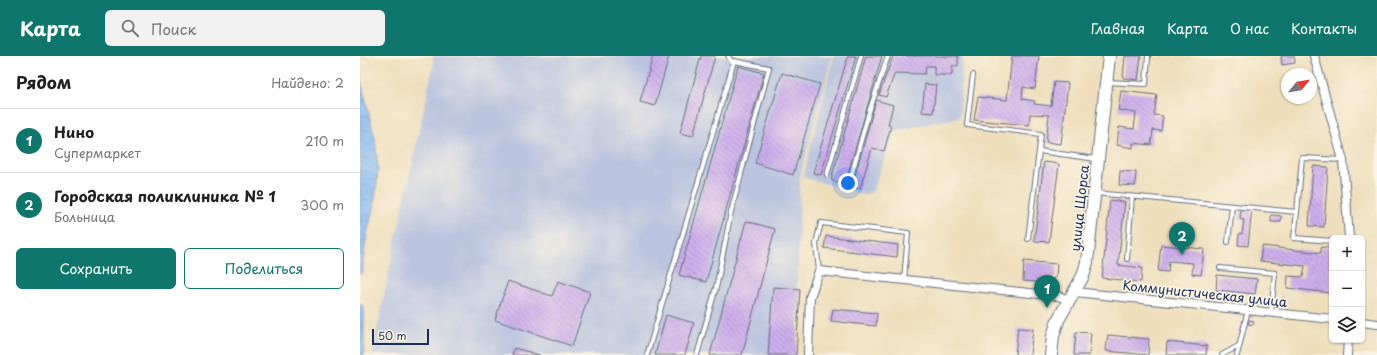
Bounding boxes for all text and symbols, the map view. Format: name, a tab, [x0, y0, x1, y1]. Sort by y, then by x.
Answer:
search box	[105, 10, 385, 46]
text: Карта	[20, 14, 81, 42]
icon: search	[119, 17, 141, 39]
text: Поиск	[151, 17, 196, 40]
text: Главная	[1091, 18, 1145, 39]
text: Карта	[1167, 18, 1208, 39]
text: О нас	[1230, 18, 1269, 39]
text: Контакты	[1291, 18, 1357, 39]
north arrow	[1281, 68, 1317, 104]
text: Рядом	[16, 69, 71, 95]
text: Найдено: 2	[271, 73, 344, 92]
text: Нино	[54, 120, 94, 143]
text: 1	[26, 131, 32, 150]
text: 210 m	[305, 131, 344, 150]
text: Супермаркет	[54, 143, 141, 162]
street label: улица Щорса	[1065, 163, 1093, 252]
your location	[838, 173, 858, 193]
text: Городская поликлиника № 1	[54, 184, 276, 207]
text: 2	[24, 195, 34, 214]
text: 300 m	[300, 195, 344, 214]
text: Больница	[54, 207, 115, 226]
pin: 2	[1169, 222, 1195, 255]
map controls	[1329, 235, 1365, 343]
button: +	[1329, 235, 1365, 271]
button: Сохранить	[16, 248, 176, 289]
button: Поделиться	[184, 248, 344, 289]
button: −	[1329, 271, 1365, 307]
pin: 1	[1034, 275, 1060, 308]
street label: Коммунистическая улица	[1122, 275, 1289, 311]
button: layers	[1329, 307, 1365, 343]
scale bar	[372, 327, 429, 346]
text: 50 m	[378, 327, 407, 344]

